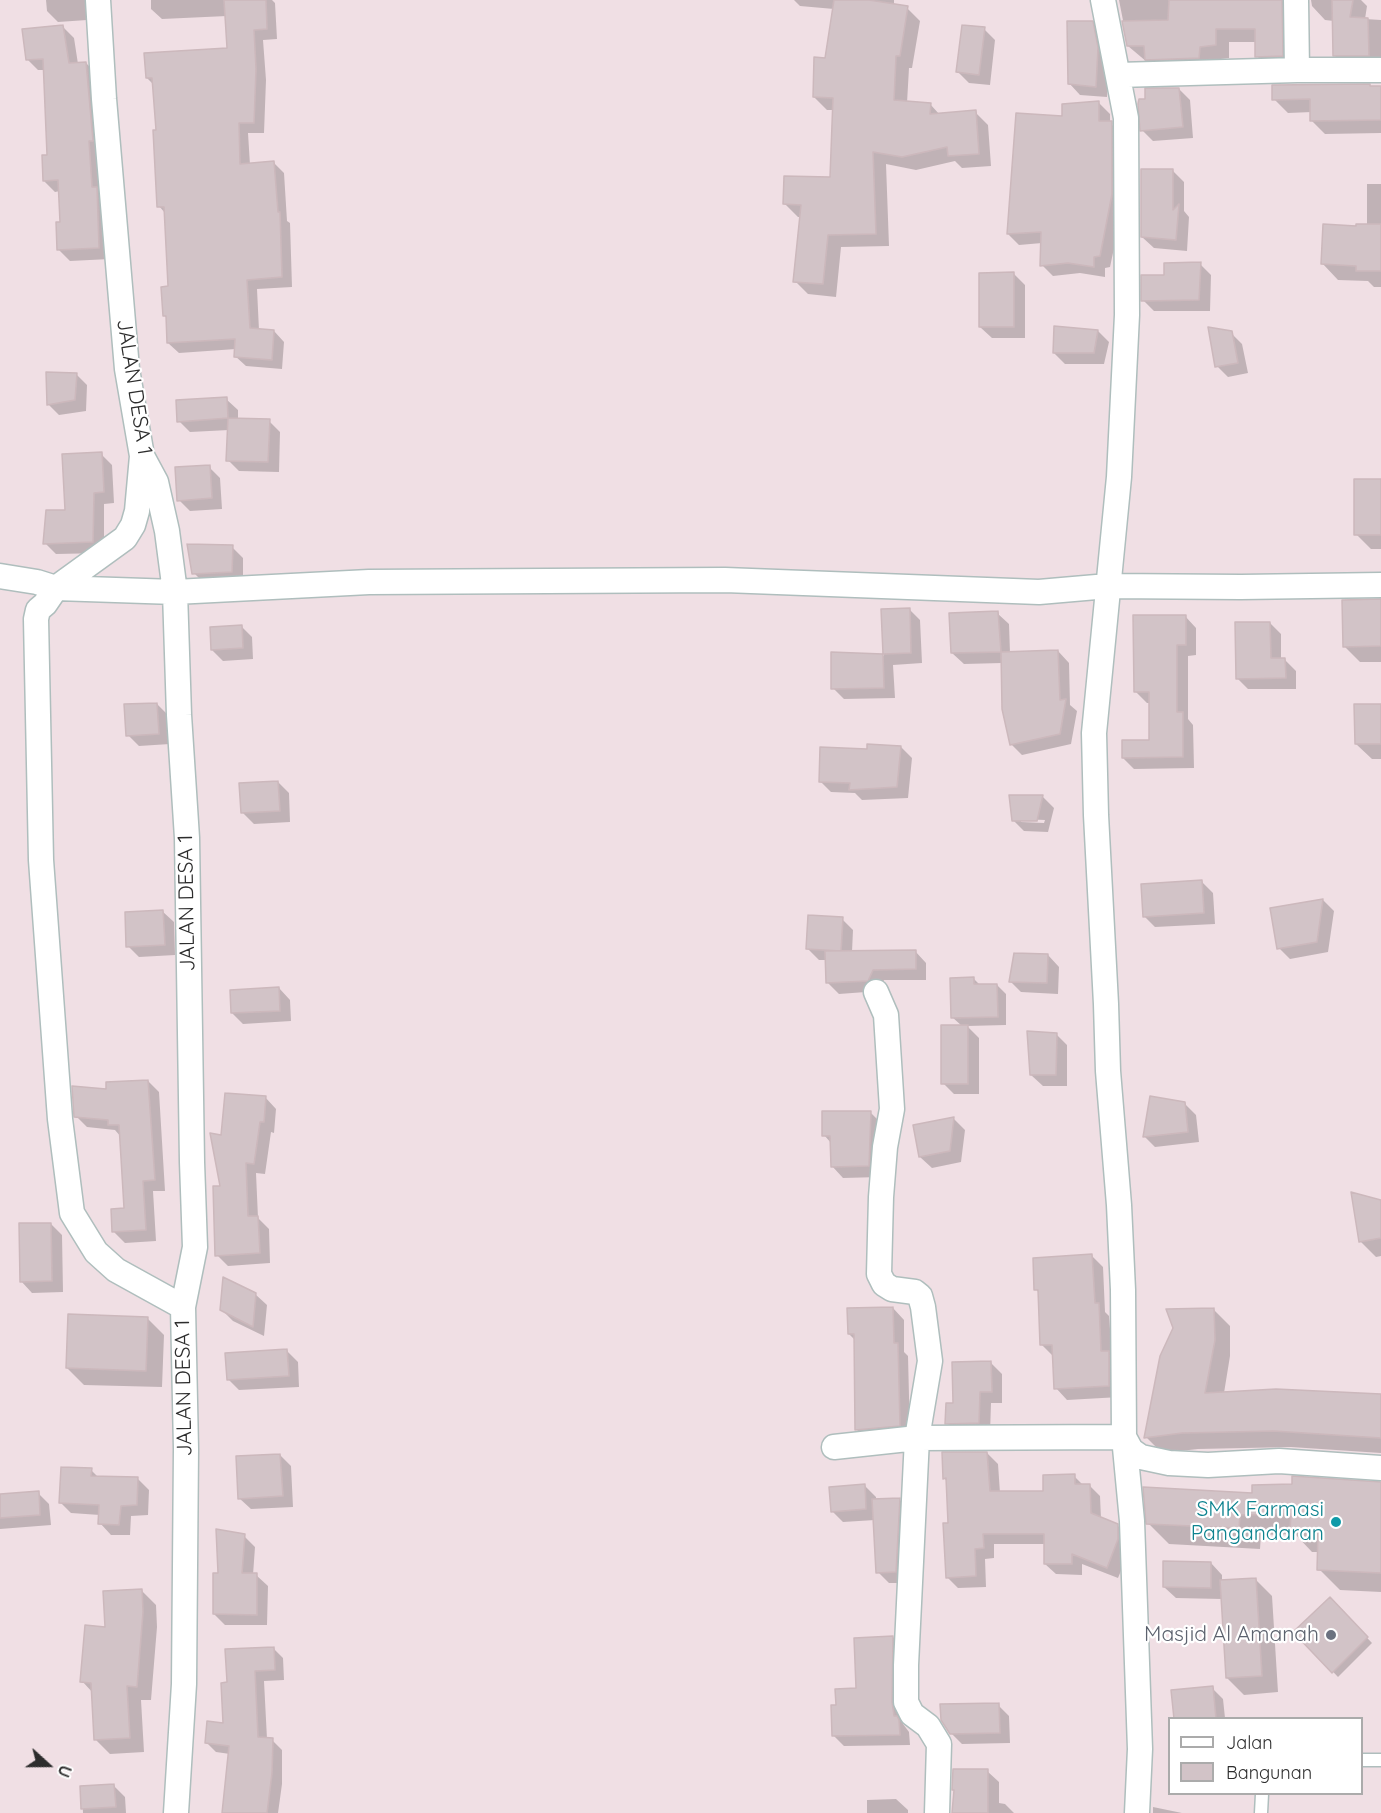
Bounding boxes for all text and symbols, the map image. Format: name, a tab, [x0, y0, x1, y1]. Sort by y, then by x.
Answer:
street label: JALAN DESA 1	[111, 317, 157, 457]
street label: JALAN DESA 1	[173, 834, 201, 972]
street label: JALAN DESA 1	[170, 1319, 198, 1457]
place label: SMK Farmasi Pangandaran	[1191, 1497, 1324, 1547]
marker: SMK Farmasi Pangandaran	[1329, 1515, 1343, 1529]
place label: Masjid Al Amanah	[1144, 1622, 1319, 1648]
marker: Masjid Al Amanah	[1324, 1628, 1338, 1642]
legend	[1168, 1717, 1363, 1795]
text: Jalan	[1226, 1731, 1273, 1754]
north arrow	[18, 1735, 78, 1795]
text: Bangunan	[1226, 1761, 1312, 1784]
text: U	[53, 1763, 76, 1780]

